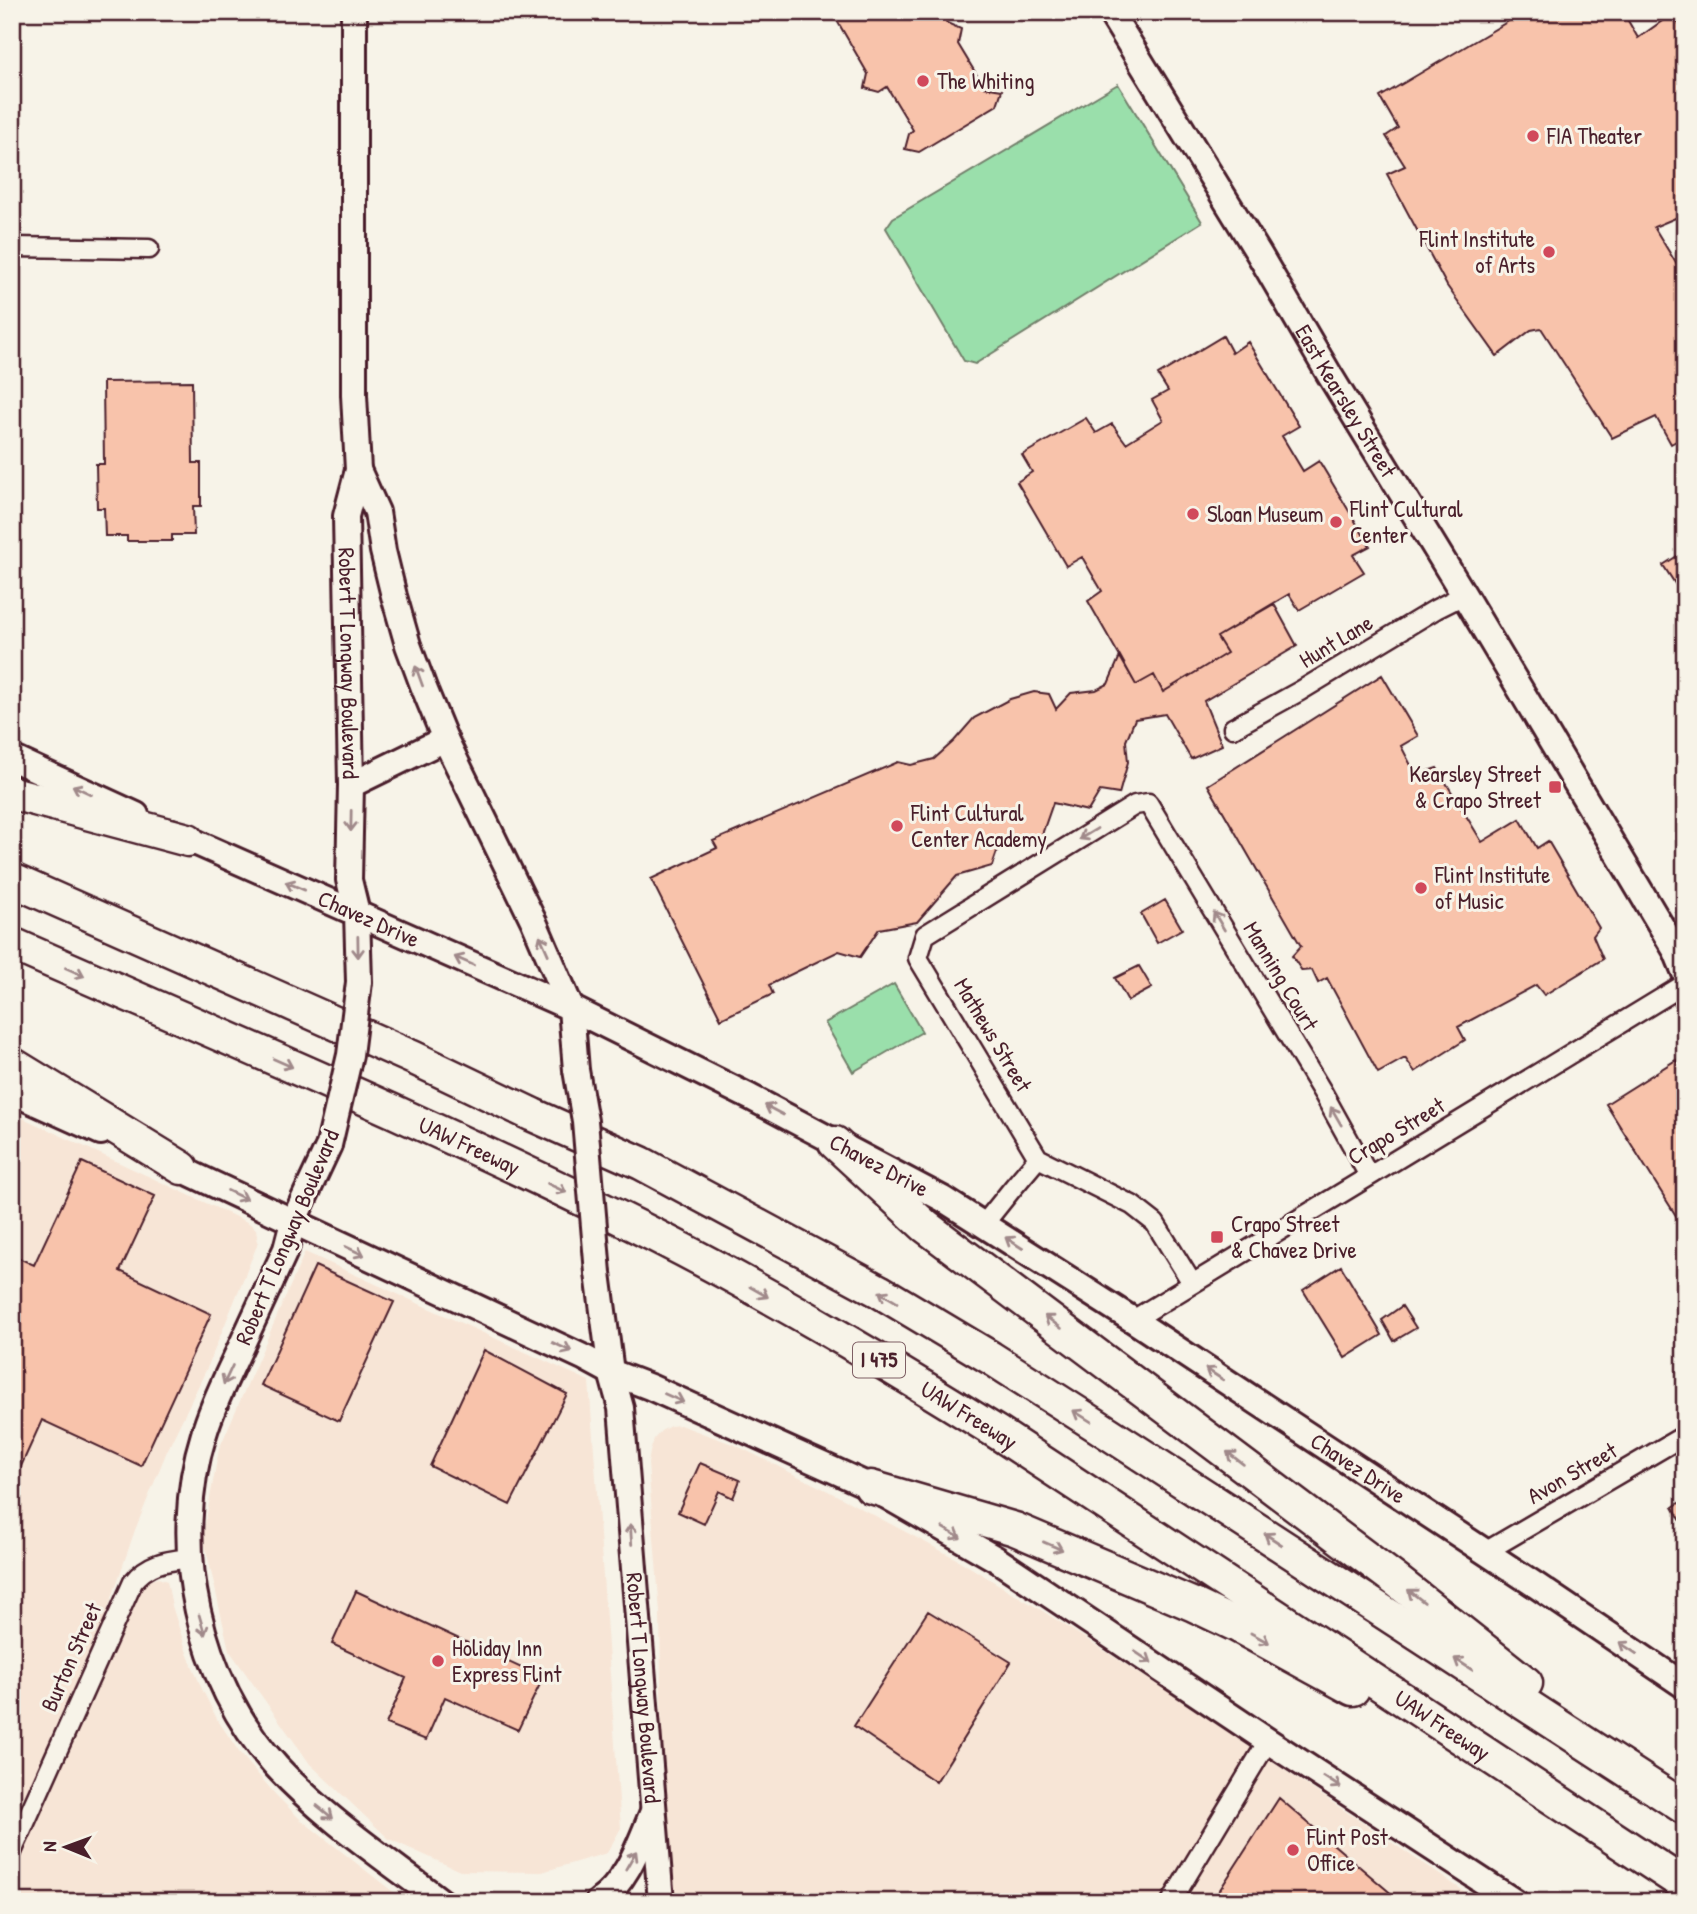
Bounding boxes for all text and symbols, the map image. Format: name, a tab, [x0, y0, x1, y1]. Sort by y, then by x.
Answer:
place label: The Whiting	[937, 65, 1035, 96]
marker: The Whiting	[915, 73, 931, 89]
place label: FIA Theater	[1546, 120, 1642, 151]
marker: FIA Theater	[1525, 128, 1541, 144]
place label: Flint Institute of Arts	[1419, 223, 1535, 280]
marker: Flint Institute of Arts	[1541, 244, 1557, 260]
street label: East Kearsley Street	[1288, 319, 1405, 484]
place label: Flint Cultural Center	[1349, 493, 1463, 550]
place label: Sloan Museum	[1207, 498, 1323, 529]
marker: Sloan Museum	[1185, 506, 1201, 522]
marker: Flint Cultural Center	[1328, 514, 1344, 530]
street label: Robert T Longway Boulevard	[332, 547, 367, 779]
street label: Hunt Lane	[1293, 607, 1378, 675]
one-way arrow	[412, 665, 425, 687]
place label: Kearsley Street & Crapo Street	[1409, 758, 1542, 815]
marker: Kearsley Street & Crapo Street	[1547, 779, 1563, 795]
one-way arrow	[72, 783, 93, 797]
place label: Flint Cultural Center Academy	[910, 797, 1047, 854]
one-way arrow	[344, 809, 357, 832]
marker: Flint Cultural Center Academy	[889, 818, 905, 834]
one-way arrow	[1078, 827, 1098, 841]
place label: Flint Institute of Music	[1434, 859, 1550, 916]
one-way arrow	[284, 879, 306, 892]
marker: Flint Institute of Music	[1413, 880, 1429, 896]
street label: Chavez Drive	[313, 882, 425, 954]
one-way arrow	[1212, 911, 1226, 931]
street label: Manning Court	[1237, 915, 1327, 1037]
one-way arrow	[537, 935, 551, 956]
one-way arrow	[351, 936, 365, 959]
one-way arrow	[453, 954, 475, 967]
one-way arrow	[64, 966, 85, 979]
street label: Mathews Street	[947, 972, 1040, 1098]
one-way arrow	[272, 1057, 293, 1070]
street label: Crapo Street	[1341, 1089, 1451, 1172]
one-way arrow	[765, 1103, 785, 1117]
one-way arrow	[1329, 1106, 1342, 1127]
street label: UAW Freeway	[414, 1109, 526, 1183]
street label: Robert T Longway Boulevard	[227, 1124, 346, 1349]
street label: Chavez Drive	[824, 1126, 934, 1204]
one-way arrow	[546, 1182, 567, 1196]
one-way arrow	[226, 1189, 247, 1203]
place label: Crapo Street & Chavez Drive	[1231, 1208, 1357, 1265]
marker: Crapo Street & Chavez Drive	[1209, 1229, 1225, 1245]
one-way arrow	[1005, 1236, 1024, 1251]
one-way arrow	[344, 1245, 365, 1258]
one-way arrow	[748, 1286, 769, 1299]
one-way arrow	[879, 1290, 899, 1304]
one-way arrow	[1044, 1314, 1063, 1329]
one-way arrow	[550, 1341, 572, 1354]
road number: I 475	[853, 1342, 905, 1378]
one-way arrow	[221, 1364, 234, 1385]
one-way arrow	[1204, 1366, 1224, 1380]
street label: UAW Freeway	[915, 1373, 1024, 1457]
one-way arrow	[663, 1392, 685, 1405]
one-way arrow	[1073, 1408, 1092, 1423]
street label: Chavez Drive	[1305, 1425, 1412, 1510]
street label: Avon Street	[1521, 1434, 1623, 1511]
one-way arrow	[1226, 1451, 1244, 1466]
one-way arrow	[624, 1524, 637, 1546]
one-way arrow	[941, 1526, 961, 1540]
one-way arrow	[1264, 1532, 1283, 1547]
one-way arrow	[1041, 1540, 1063, 1553]
street label: Robert T Longway Boulevard	[619, 1571, 669, 1804]
one-way arrow	[1407, 1588, 1426, 1603]
street label: Burton Street	[33, 1596, 109, 1716]
one-way arrow	[197, 1614, 210, 1636]
one-way arrow	[1250, 1631, 1270, 1645]
place label: Holiday Inn Express Flint	[452, 1632, 563, 1689]
one-way arrow	[1619, 1640, 1638, 1655]
one-way arrow	[1133, 1649, 1152, 1664]
marker: Holiday Inn Express Flint	[430, 1653, 446, 1669]
one-way arrow	[1454, 1656, 1474, 1670]
street label: UAW Freeway	[1389, 1682, 1497, 1768]
one-way arrow	[1322, 1776, 1342, 1790]
one-way arrow	[315, 1804, 333, 1820]
north arrow	[32, 1812, 102, 1882]
place label: Flint Post Office	[1306, 1821, 1389, 1878]
text: N	[36, 1841, 62, 1852]
marker: Flint Post Office	[1285, 1842, 1301, 1858]
one-way arrow	[624, 1851, 638, 1871]

